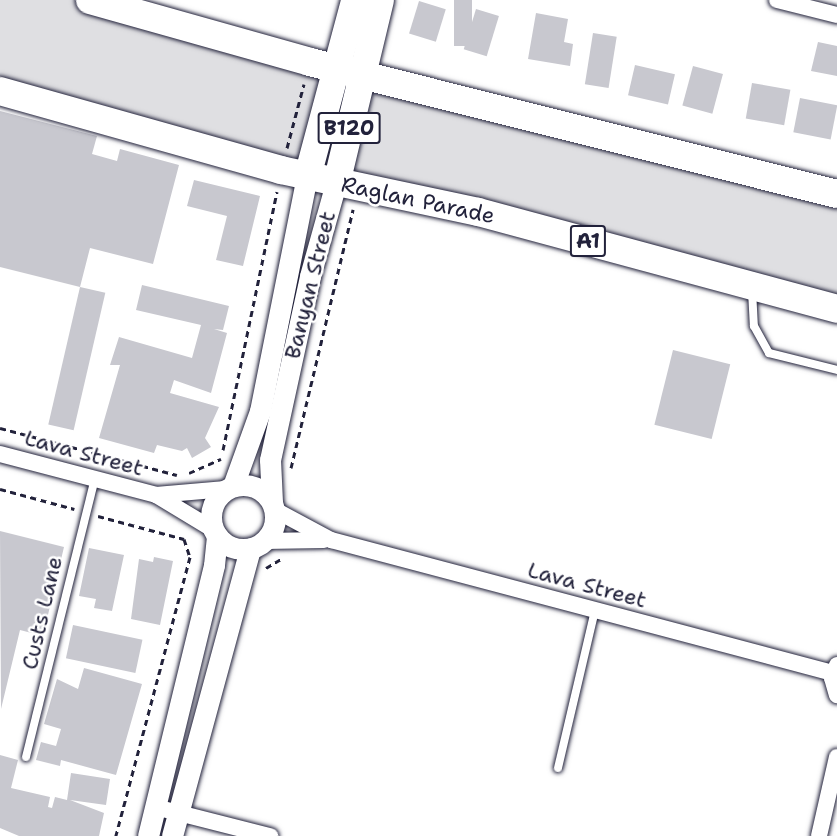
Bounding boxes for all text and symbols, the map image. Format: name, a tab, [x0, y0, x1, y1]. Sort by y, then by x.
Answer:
road number: B120	[318, 110, 380, 146]
street label: Raglan Parade	[339, 171, 497, 229]
street label: Banyan Street	[279, 208, 341, 362]
road number: A1	[568, 223, 608, 259]
street label: Lava Street	[22, 424, 146, 482]
street label: Custs Lane	[16, 554, 68, 672]
street label: Lava Street	[525, 556, 649, 614]

